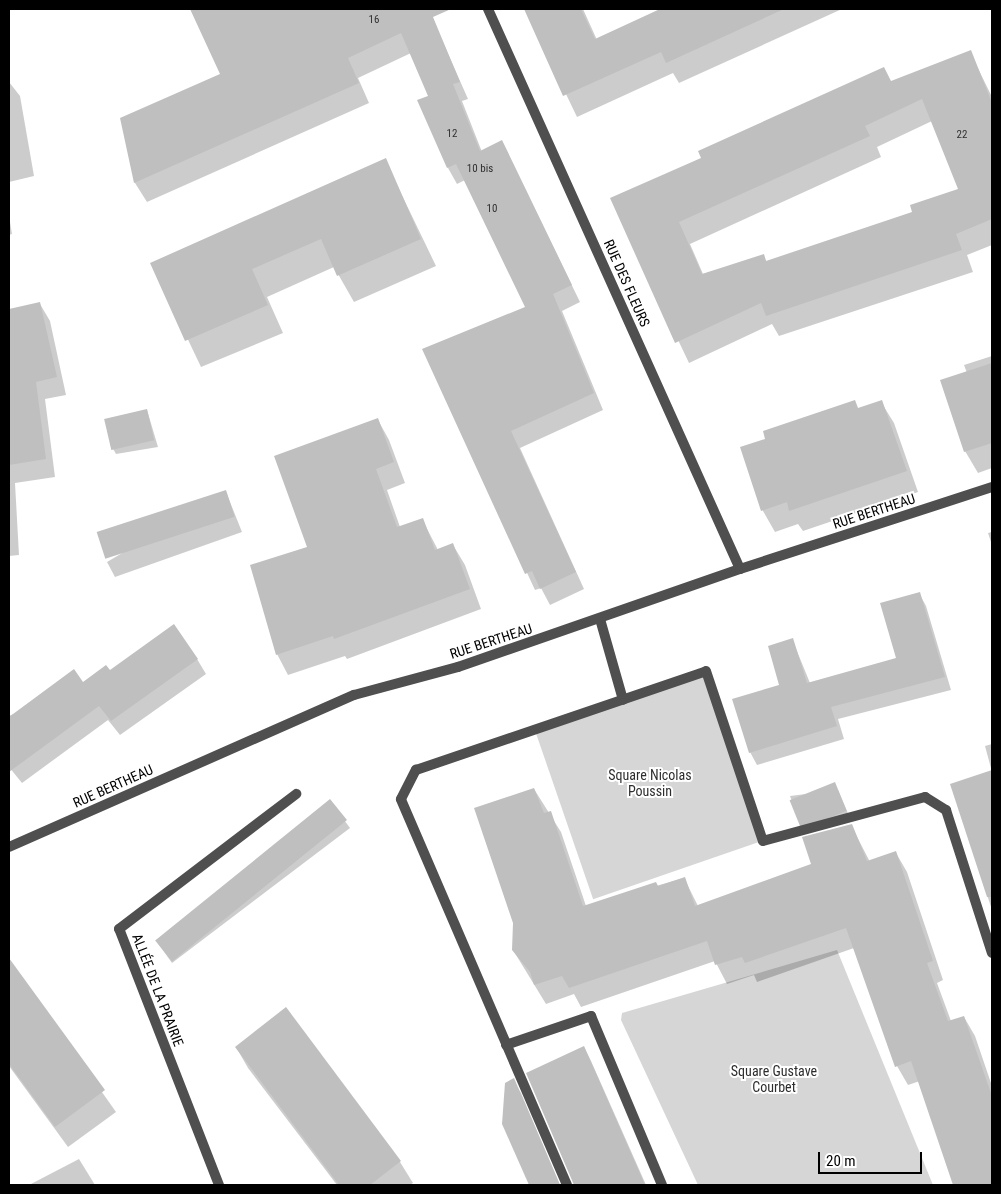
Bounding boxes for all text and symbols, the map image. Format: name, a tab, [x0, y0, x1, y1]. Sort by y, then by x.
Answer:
house number: 16	[369, 13, 379, 27]
house number: 12	[447, 127, 457, 141]
house number: 22	[957, 128, 967, 142]
house number: 10 bis	[467, 162, 493, 176]
house number: 10	[487, 202, 497, 216]
street label: RUE DES FLEURS	[600, 237, 654, 329]
street label: RUE BERTHEAU	[831, 490, 917, 532]
street label: RUE BERTHEAU	[448, 620, 534, 662]
street label: RUE BERTHEAU	[70, 761, 156, 811]
park label: Square Nicolas Poussin	[608, 767, 692, 800]
street label: ALLÉE DE LA PRAIRIE	[129, 931, 187, 1049]
park label: Square Gustave Courbet	[731, 1063, 817, 1096]
scale bar	[821, 1142, 925, 1174]
text: 20 m	[826, 1152, 856, 1170]

